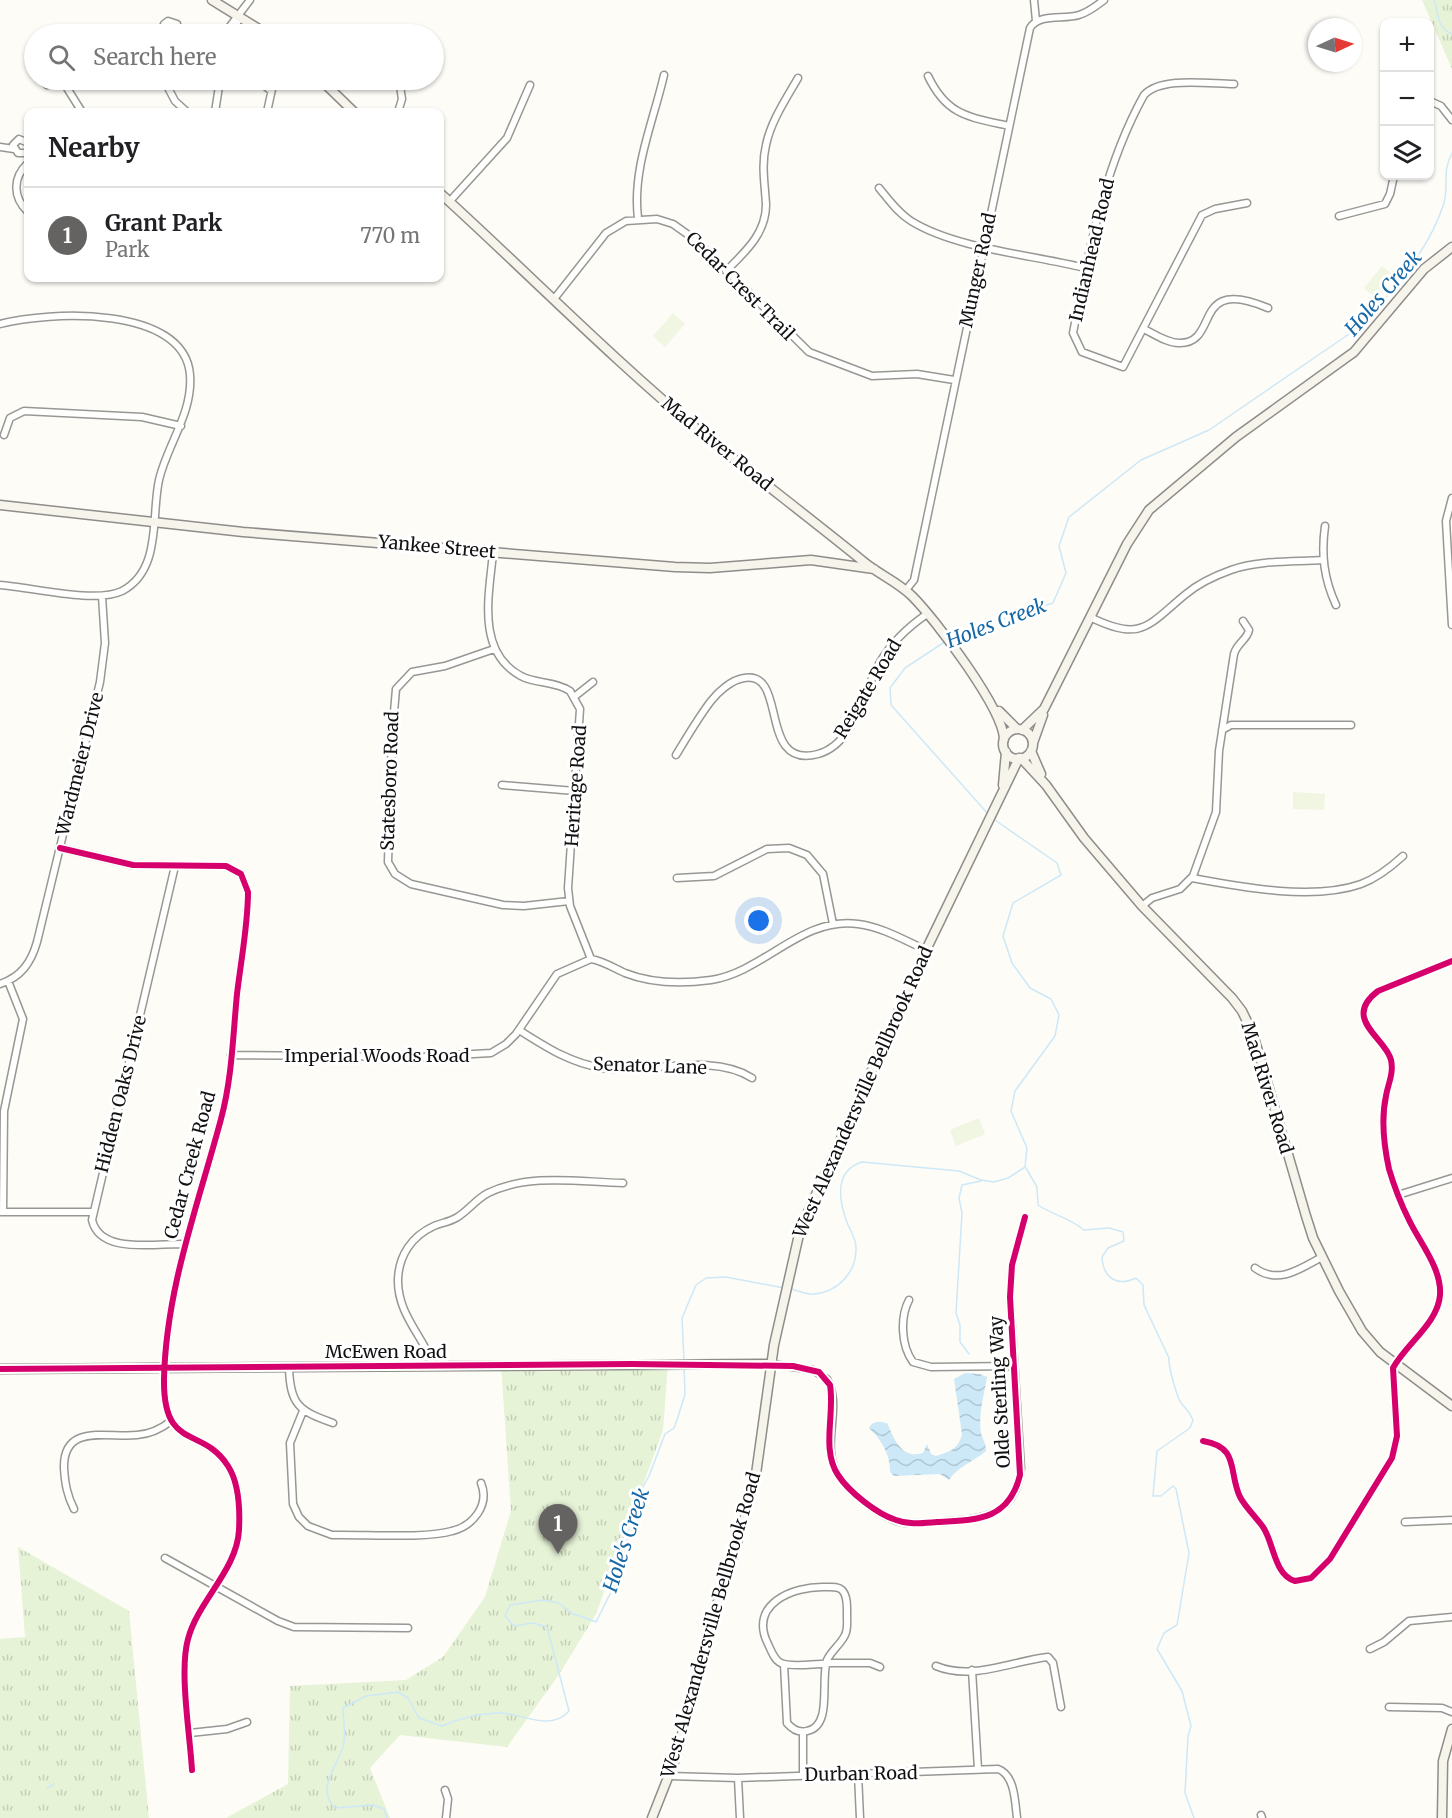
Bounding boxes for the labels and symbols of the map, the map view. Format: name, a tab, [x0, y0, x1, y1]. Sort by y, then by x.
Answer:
north arrow	[1308, 18, 1362, 72]
street label: Indianhead Road	[1064, 176, 1119, 324]
street label: Munger Road	[954, 210, 1001, 329]
street label: Cedar Crest Trail	[681, 226, 800, 345]
water label: Holes Creek	[1338, 245, 1427, 341]
street label: Mad River Road	[657, 392, 778, 496]
street label: Yankee Street	[376, 530, 497, 563]
water label: Holes Creek	[941, 592, 1049, 653]
street label: Reigate Road	[829, 635, 906, 743]
street label: Wardmeier Drive	[50, 690, 108, 839]
street label: Statesboro Road	[376, 711, 403, 851]
street label: Heritage Road	[560, 724, 591, 848]
your location	[744, 906, 773, 935]
street label: West Alexandersville Bellbrook Road	[787, 942, 938, 1242]
street label: Hidden Oaks Drive	[90, 1013, 151, 1175]
street label: Mad River Road	[1237, 1019, 1298, 1157]
street label: Imperial Woods Road	[284, 1044, 470, 1067]
street label: Senator Lane	[593, 1052, 707, 1079]
street label: Cedar Creek Road	[159, 1088, 220, 1241]
street label: Olde Sterling Way	[984, 1315, 1015, 1469]
street label: McEwen Road	[325, 1340, 447, 1363]
street label: West Alexandersville Bellbrook Road	[656, 1469, 765, 1781]
water label: Hole's Creek	[597, 1485, 654, 1596]
pin: 1	[538, 1504, 578, 1554]
street label: Durban Road	[804, 1761, 918, 1786]

